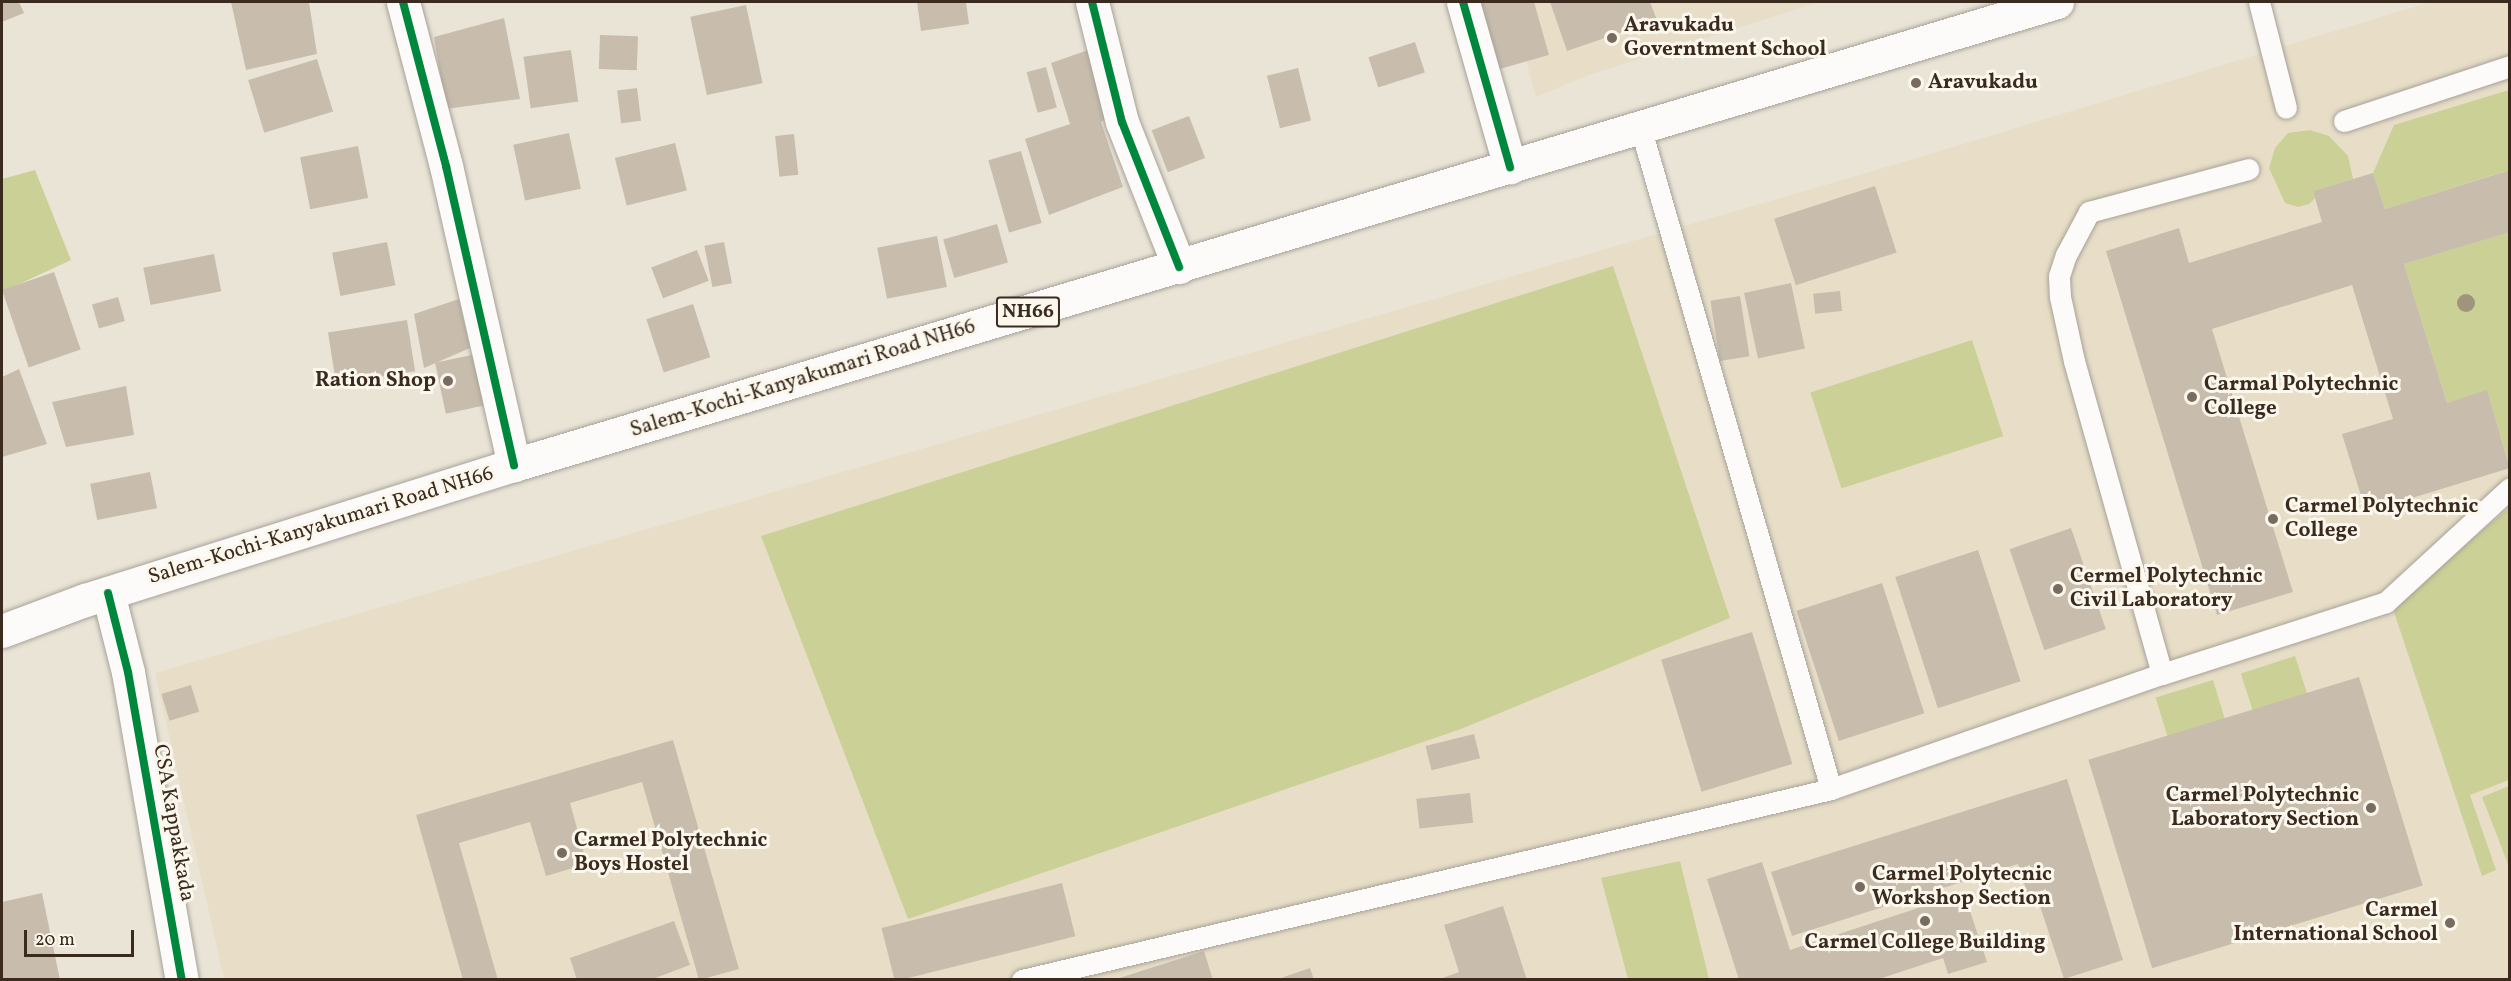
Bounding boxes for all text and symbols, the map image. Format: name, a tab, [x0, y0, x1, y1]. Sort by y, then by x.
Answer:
place label: Aravukadu Governtment School	[1624, 13, 1826, 63]
marker: Aravukadu Governtment School	[1605, 31, 1619, 45]
place label: Aravukadu	[1928, 70, 2038, 96]
marker: Aravukadu	[1909, 76, 1923, 90]
road number: NH66	[995, 295, 1061, 329]
street label: Salem-Kochi-Kanyakumari Road NH66	[627, 314, 979, 444]
place label: Ration Shop	[315, 368, 436, 394]
place label: Carmal Polytechnic College	[2204, 372, 2398, 422]
marker: Ration Shop	[441, 374, 455, 388]
marker: Carmal Polytechnic College	[2185, 390, 2199, 404]
street label: Salem-Kochi-Kanyakumari Road NH66	[145, 461, 497, 591]
place label: Carmel Polytechnic College	[2285, 494, 2478, 544]
marker: Carmel Polytechnic College	[2266, 512, 2280, 526]
place label: Cermel Polytechnic Civil Laboratory	[2070, 564, 2263, 614]
marker: Cermel Polytechnic Civil Laboratory	[2051, 582, 2065, 596]
street label: CSA Kappakkada	[147, 742, 199, 904]
place label: Carmel Polytechnic Laboratory Section	[2166, 783, 2359, 833]
marker: Carmel Polytechnic Laboratory Section	[2364, 801, 2378, 815]
place label: Carmel Polytechnic Boys Hostel	[574, 828, 767, 878]
marker: Carmel Polytechnic Boys Hostel	[555, 846, 569, 860]
place label: Carmel Polytecnic Workshop Section	[1872, 862, 2052, 912]
marker: Carmel Polytecnic Workshop Section	[1853, 880, 1867, 894]
place label: Carmel International School	[2234, 898, 2438, 948]
marker: Carmel College Building	[1918, 914, 1932, 928]
marker: Carmel International School	[2443, 916, 2457, 930]
scale bar	[27, 918, 136, 956]
text: 20 m	[35, 928, 75, 953]
place label: Carmel College Building	[1805, 930, 2045, 956]

